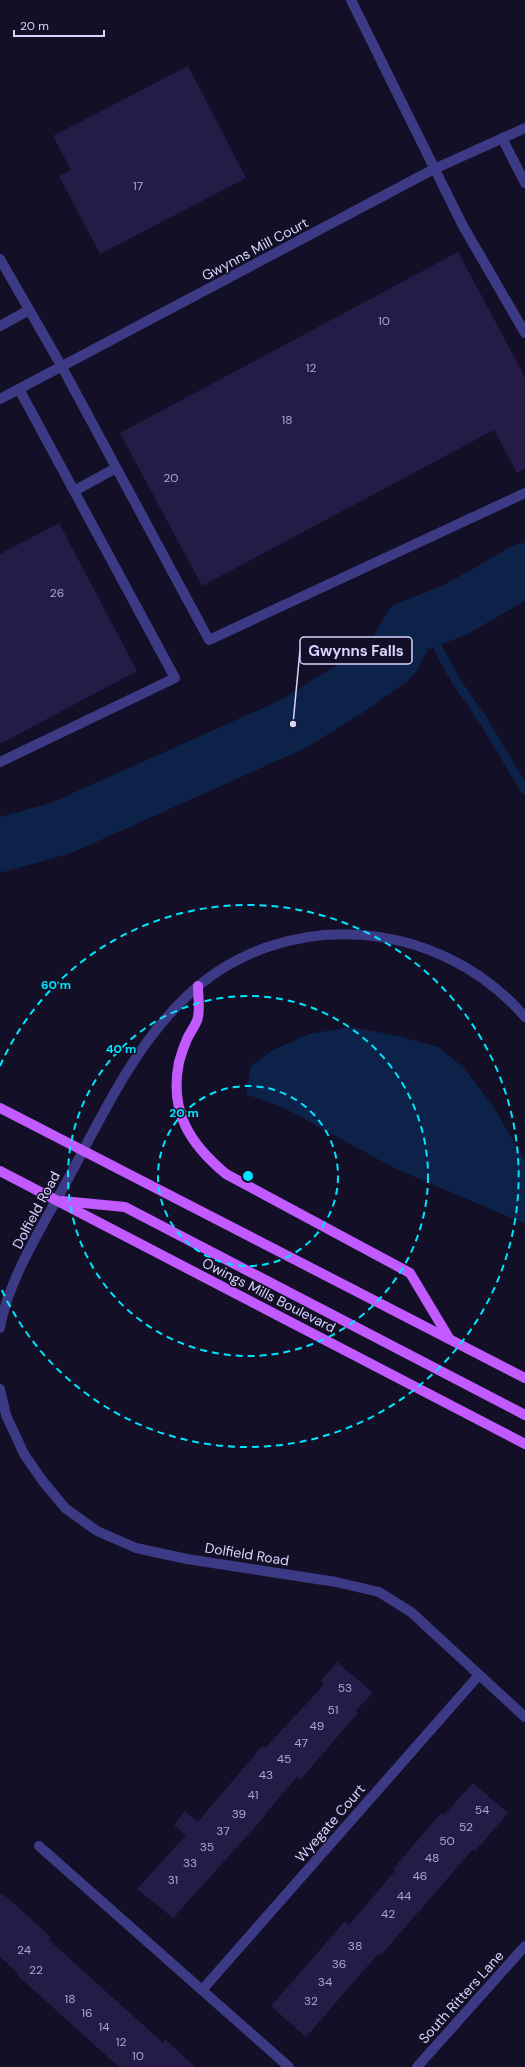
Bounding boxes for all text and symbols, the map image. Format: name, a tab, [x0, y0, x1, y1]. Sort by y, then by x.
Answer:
scale bar	[14, 12, 104, 38]
text: 20 m	[20, 18, 49, 34]
house number: 17	[133, 178, 143, 194]
street label: Gwynns Mill Court	[199, 213, 311, 285]
house number: 10	[378, 313, 390, 329]
house number: 12	[306, 360, 316, 376]
house number: 18	[281, 412, 293, 428]
house number: 20	[163, 470, 179, 486]
house number: 26	[50, 585, 64, 601]
callout: Gwynns Falls	[300, 637, 412, 664]
text: Gwynns Falls	[308, 641, 404, 661]
text: 60 m	[41, 977, 71, 993]
text: 40 m	[106, 1041, 136, 1057]
text: 20 m	[169, 1105, 199, 1121]
street label: Dolfield Road	[8, 1168, 64, 1252]
centre of rings	[241, 1169, 255, 1183]
street label: Owings Mills Boulevard	[199, 1253, 339, 1337]
street label: Dolfield Road	[204, 1538, 290, 1570]
house number: 53	[338, 1680, 352, 1696]
house number: 51	[327, 1702, 339, 1718]
house number: 49	[310, 1718, 324, 1734]
house number: 47	[294, 1735, 308, 1751]
house number: 45	[277, 1751, 291, 1767]
house number: 43	[259, 1767, 273, 1783]
street label: Wyegate Court	[291, 1780, 369, 1866]
house number: 41	[247, 1787, 259, 1803]
house number: 54	[475, 1802, 489, 1818]
house number: 39	[232, 1806, 246, 1822]
house number: 52	[459, 1819, 473, 1835]
house number: 37	[216, 1823, 230, 1839]
house number: 50	[439, 1833, 455, 1849]
house number: 35	[200, 1839, 214, 1855]
house number: 48	[425, 1850, 439, 1866]
house number: 33	[183, 1855, 197, 1871]
house number: 46	[413, 1868, 427, 1884]
house number: 31	[168, 1872, 178, 1888]
house number: 44	[397, 1888, 411, 1904]
house number: 42	[381, 1906, 395, 1922]
house number: 38	[348, 1938, 362, 1954]
house number: 24	[17, 1942, 31, 1958]
street label: South Ritters Lane	[414, 1947, 508, 2047]
house number: 36	[332, 1956, 346, 1972]
house number: 22	[29, 1962, 43, 1978]
house number: 34	[318, 1974, 332, 1990]
house number: 18	[64, 1991, 76, 2007]
house number: 32	[304, 1993, 318, 2009]
house number: 16	[81, 2005, 93, 2021]
house number: 14	[98, 2019, 110, 2035]
house number: 12	[116, 2034, 126, 2050]
house number: 10	[132, 2048, 144, 2064]

